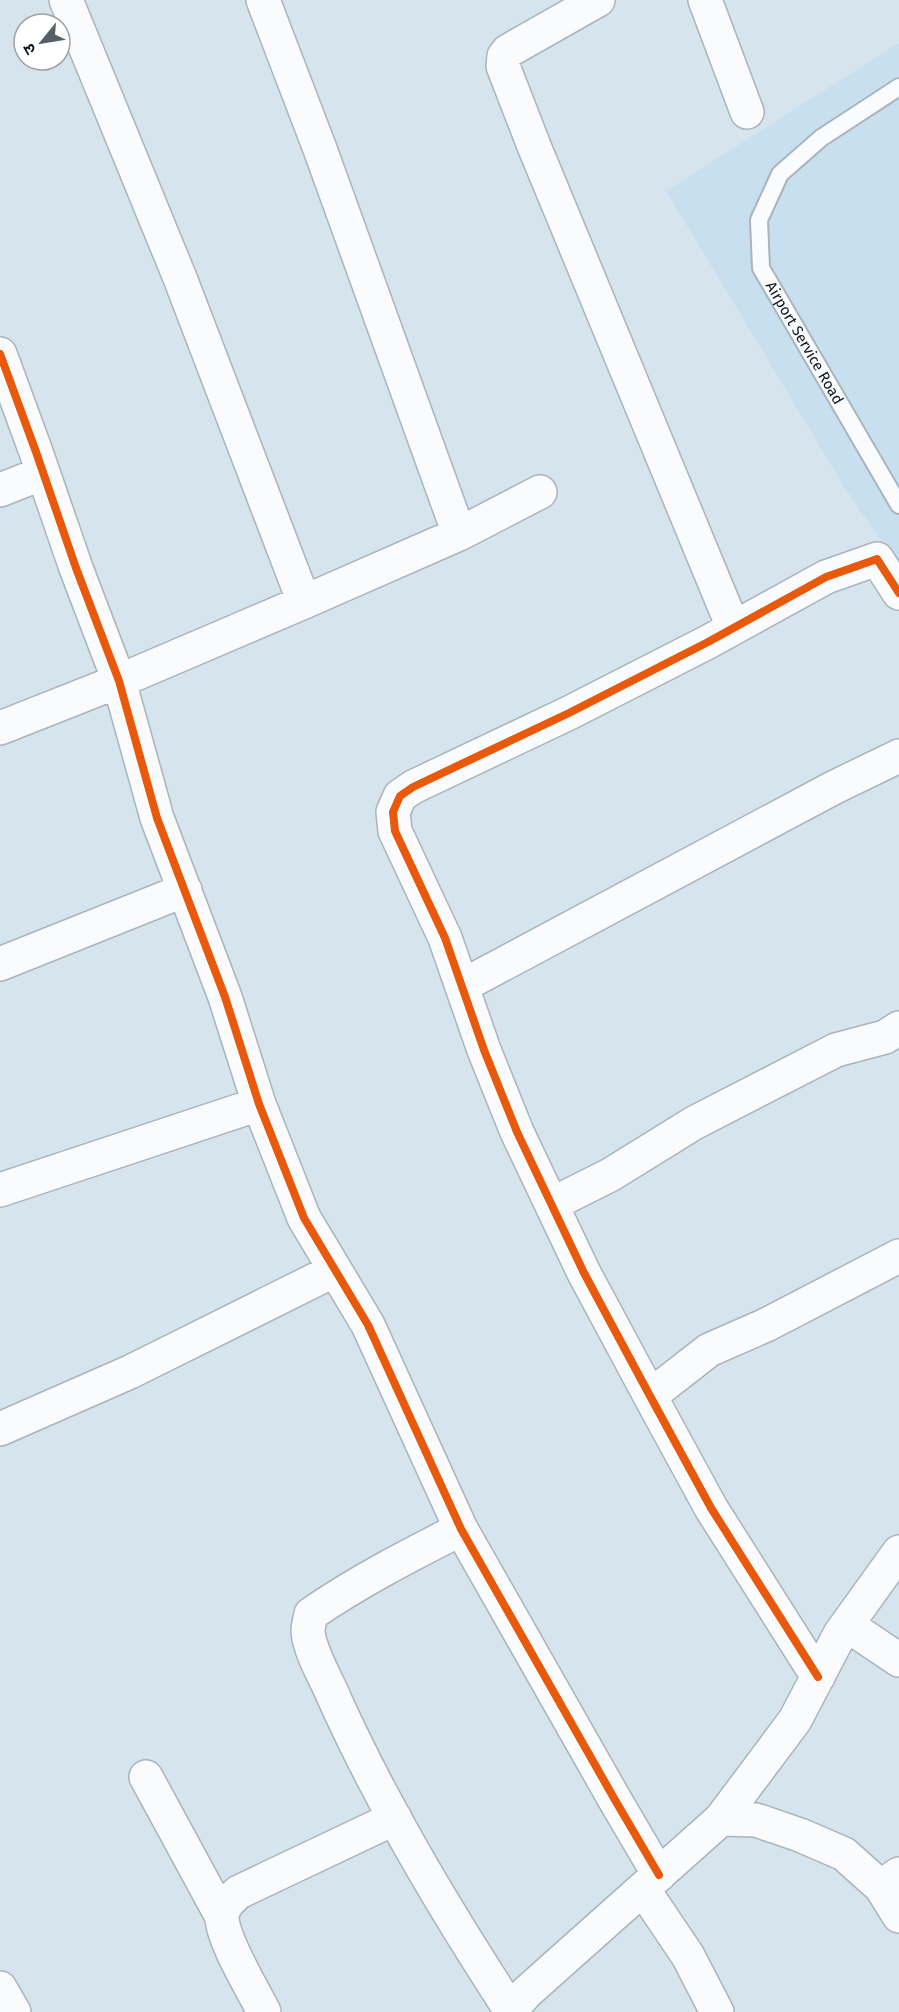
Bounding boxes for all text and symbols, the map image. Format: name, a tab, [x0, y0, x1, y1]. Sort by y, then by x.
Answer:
north arrow	[12, 12, 72, 72]
text: उ	[19, 40, 40, 58]
street label: Airport Service Road	[762, 278, 847, 407]

